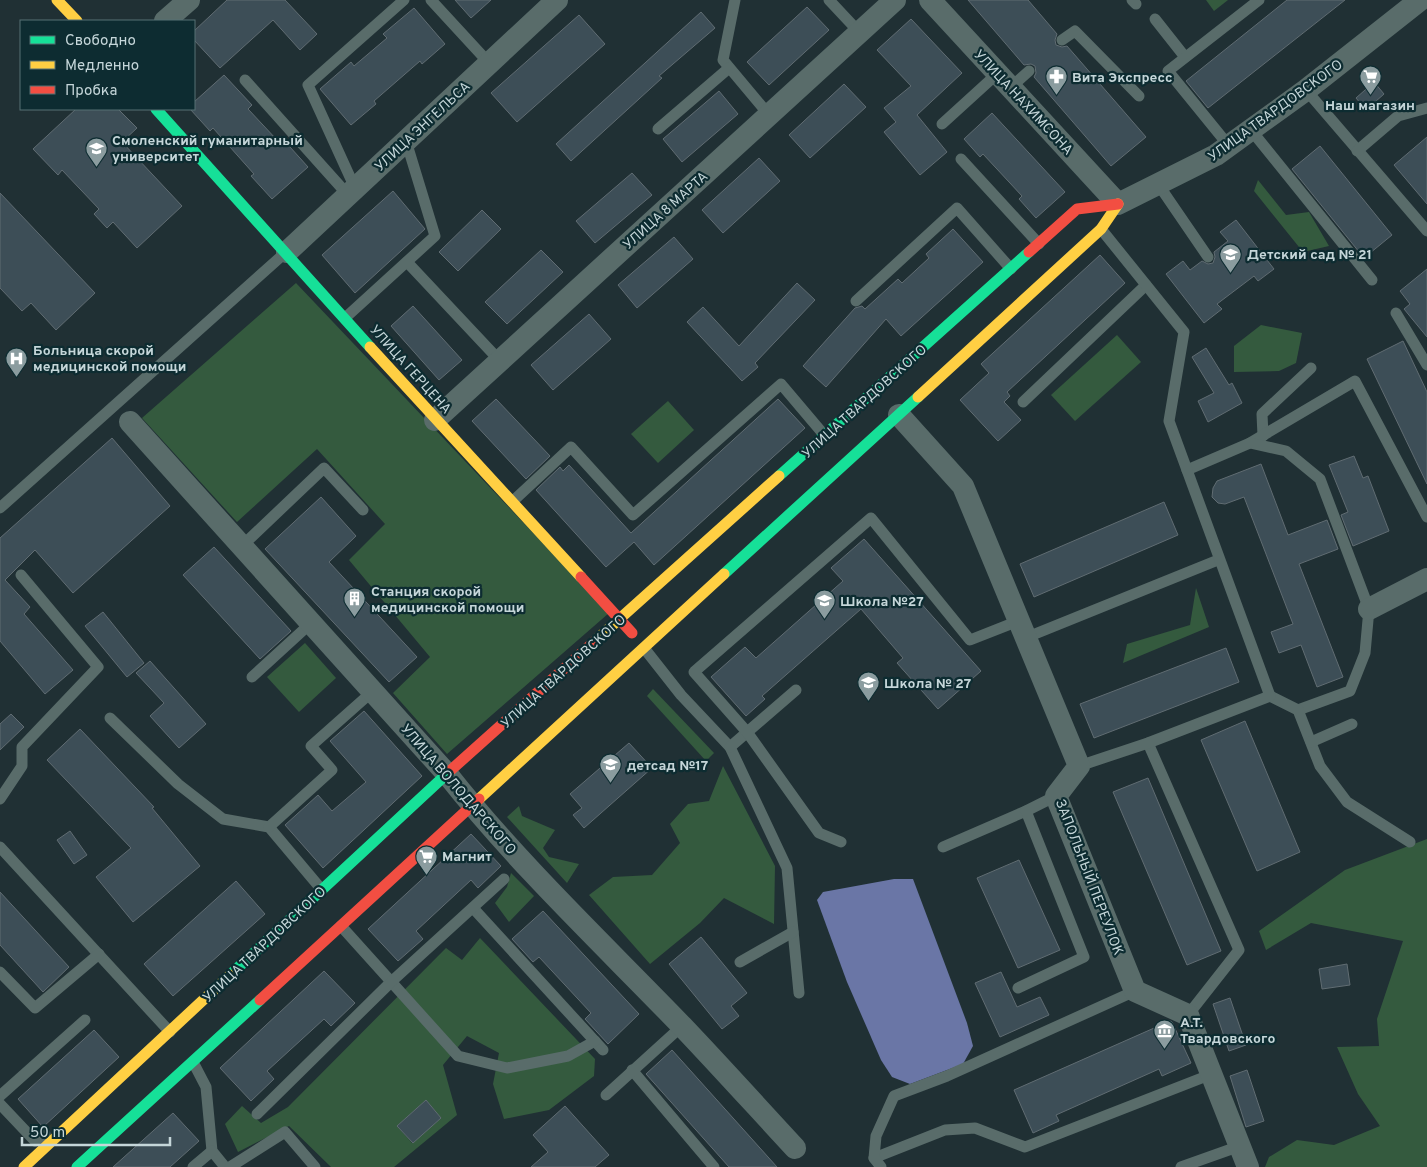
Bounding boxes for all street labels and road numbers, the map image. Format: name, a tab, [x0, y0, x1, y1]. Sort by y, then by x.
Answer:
street label: УЛИЦА НАХИМСОНА	[970, 47, 1076, 159]
street label: УЛИЦА ТВАРДОВСКОГО	[1205, 57, 1347, 166]
street label: УЛИЦА ЭНГЕЛЬСА	[372, 79, 474, 176]
street label: УЛИЦА 8 МАРТА	[620, 169, 712, 254]
street label: УЛИЦА ГЕРЦЕНА	[365, 322, 454, 418]
street label: УЛИЦА ТВАРДОВСКОГО	[799, 341, 931, 463]
street label: УЛИЦА ТВАРДОВСКОГО	[498, 611, 630, 733]
street label: УЛИЦА ВОЛОДАРСКОГО	[397, 721, 519, 859]
street label: ЗАПОЛЬНЫЙ ПЕРЕУЛОК	[1051, 797, 1127, 958]
street label: УЛИЦА ТВАРДОВСКОГО	[200, 884, 330, 1007]

